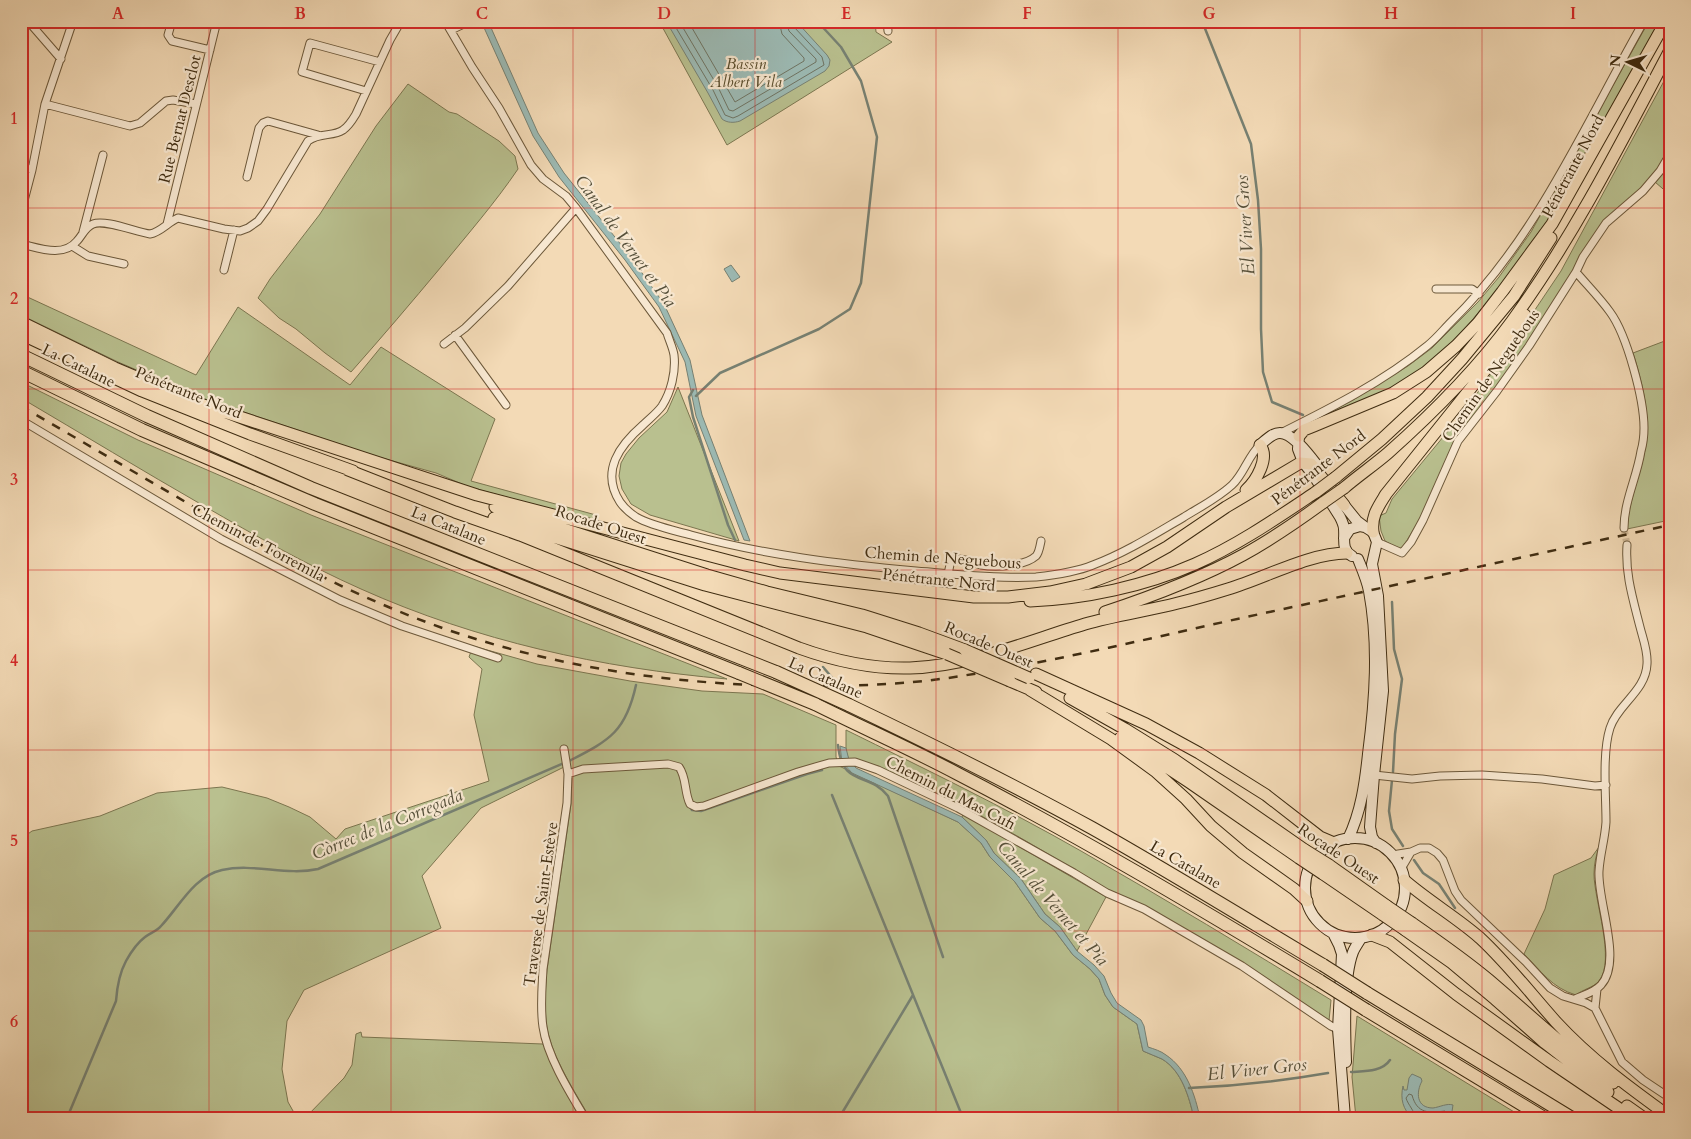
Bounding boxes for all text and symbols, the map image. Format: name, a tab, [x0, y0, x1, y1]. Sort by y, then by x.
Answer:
text: A	[112, 3, 124, 25]
text: B	[294, 3, 306, 25]
text: C	[476, 3, 488, 25]
text: D	[657, 3, 671, 25]
text: E	[841, 3, 851, 25]
text: F	[1022, 3, 1032, 25]
text: G	[1202, 3, 1216, 25]
text: H	[1384, 3, 1398, 25]
text: I	[1570, 3, 1576, 25]
north arrow	[1604, 38, 1654, 88]
street label: Rue Bernat Desclot	[153, 53, 207, 186]
park label: Bassin Albert Vila	[709, 53, 782, 93]
text: N	[1606, 54, 1626, 68]
text: 1	[10, 108, 18, 130]
street label: Pénétrante Nord	[1537, 111, 1609, 222]
water label: Canal de Vernet et Pia	[569, 170, 682, 313]
water label: El Viver Gros	[1230, 174, 1261, 276]
text: 2	[10, 288, 18, 310]
street label: Chemin de Neguebous	[1437, 305, 1545, 446]
street label: La Catalane	[38, 339, 119, 393]
street label: Pénétrante Nord	[132, 362, 246, 425]
street label: Pénétrante Nord	[1267, 425, 1371, 511]
text: 3	[10, 469, 18, 491]
street label: Chemin de Torremila	[188, 498, 329, 587]
street label: Rocade Ouest	[552, 500, 649, 550]
street label: La Catalane	[408, 501, 490, 551]
street label: Chemin de Neguebous	[864, 542, 1022, 574]
street label: Pénétrante Nord	[881, 563, 997, 597]
street label: Rocade Ouest	[941, 616, 1036, 673]
text: 4	[10, 650, 18, 672]
street label: La Catalane	[785, 652, 866, 704]
street label: Chemin du Mas Cufi	[882, 751, 1019, 835]
water label: Còrrec de la Corregada	[308, 783, 466, 866]
street label: Rocade Ouest	[1293, 818, 1384, 889]
street label: Traverse de Saint-Estève	[519, 820, 563, 988]
text: 5	[10, 830, 18, 852]
water label: Canal de Vernet et Pia	[991, 835, 1114, 971]
street label: La Catalane	[1146, 835, 1225, 894]
text: 6	[10, 1011, 18, 1033]
water label: El Viver Gros	[1206, 1052, 1308, 1087]

